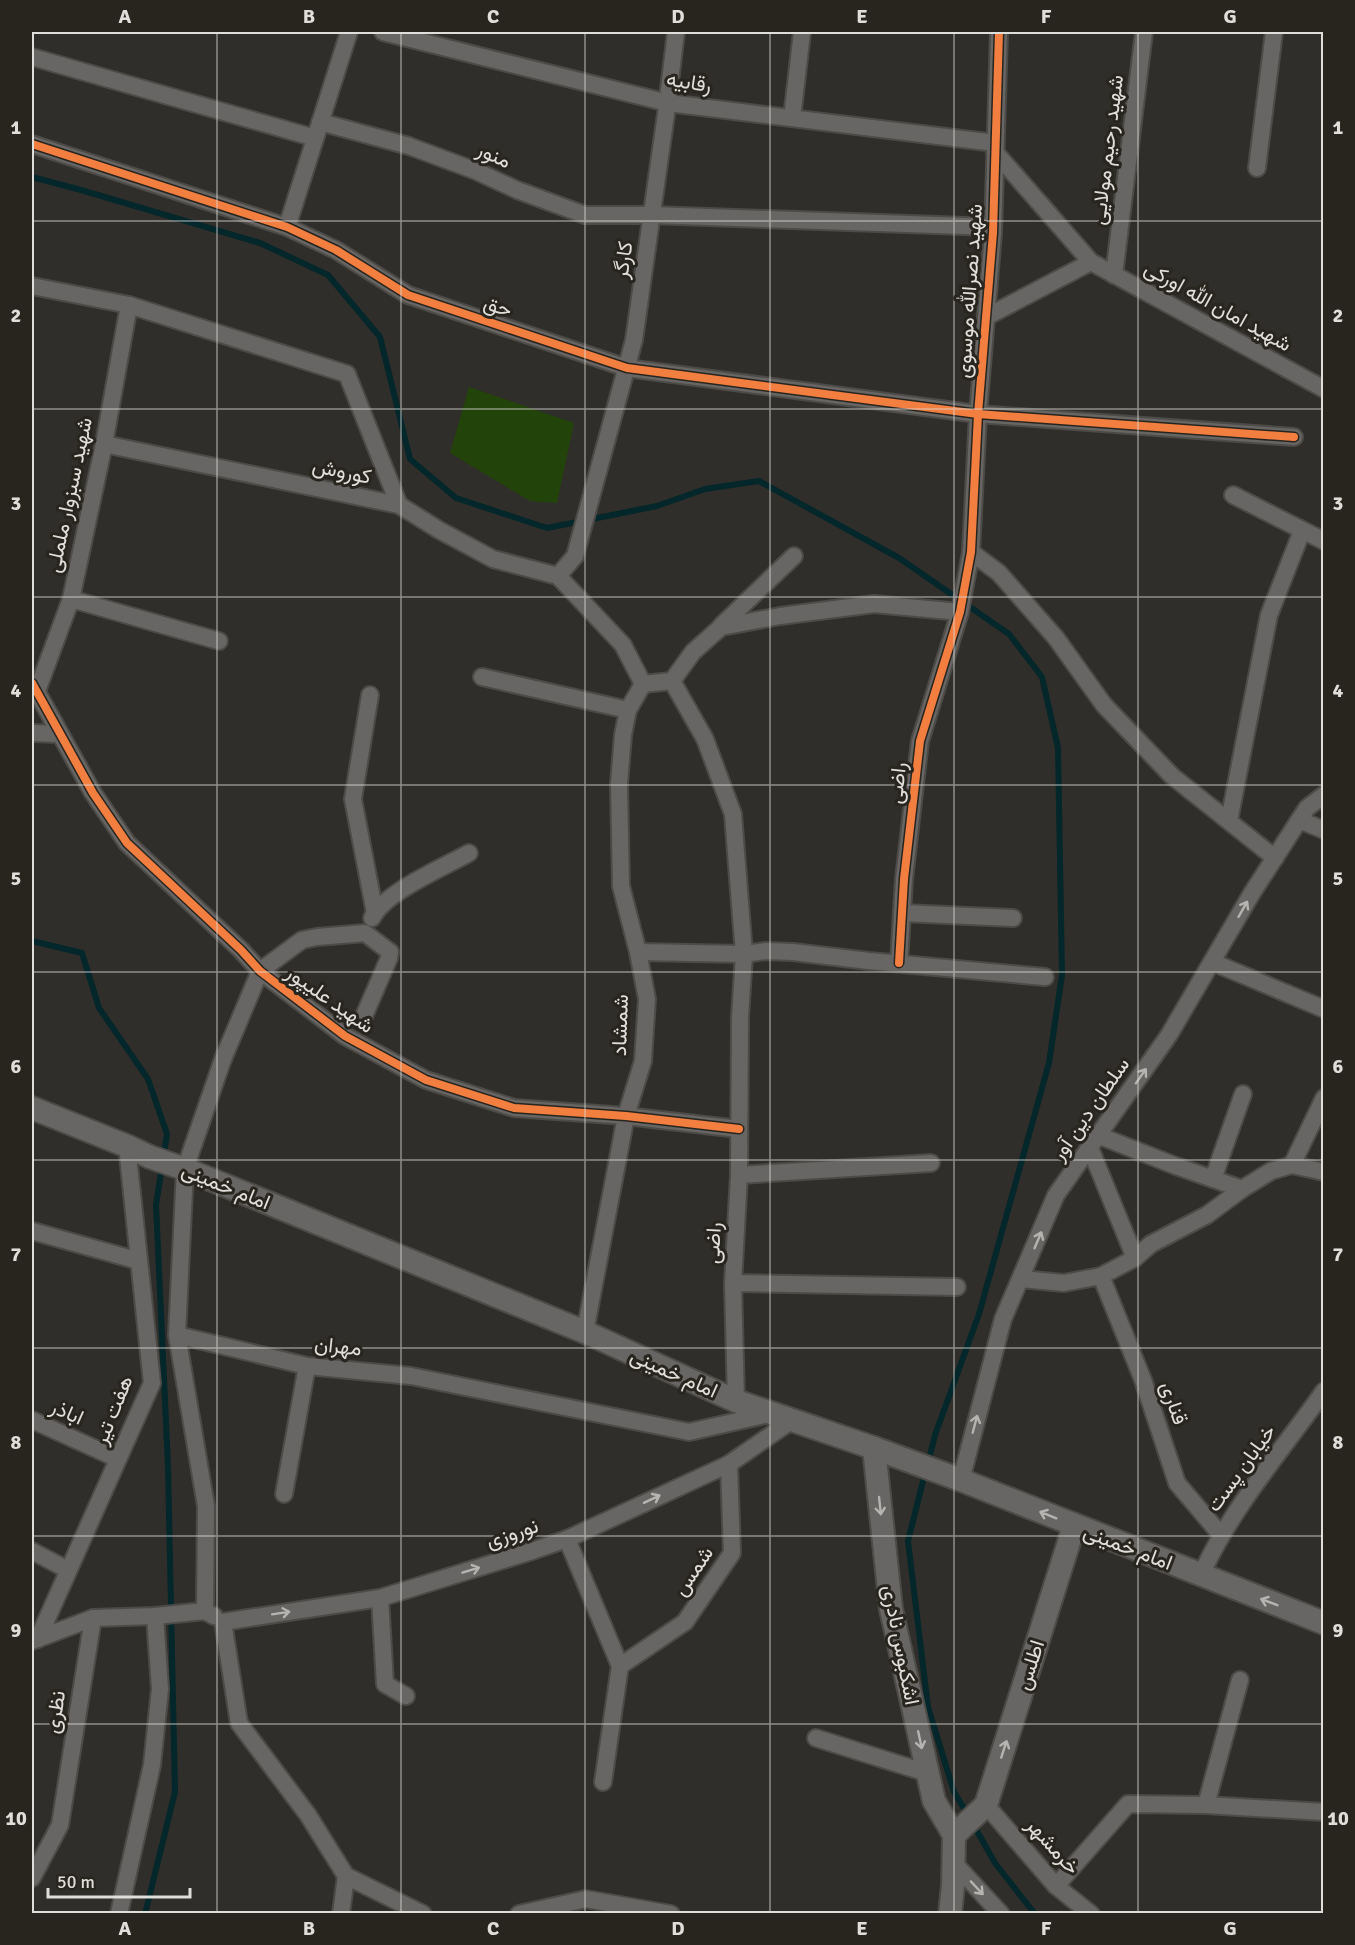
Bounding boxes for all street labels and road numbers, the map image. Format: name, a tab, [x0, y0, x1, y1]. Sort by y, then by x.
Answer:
street label: رقابیه	[664, 66, 714, 98]
street label: شهید رحیم مولایی	[1085, 73, 1130, 227]
street label: منور	[472, 136, 515, 174]
street label: شهید نصرالله موسوی	[950, 203, 988, 379]
street label: کارگر	[607, 240, 638, 281]
street label: شهید امان الله اورکی	[1140, 255, 1296, 357]
street label: حق	[480, 289, 516, 323]
street label: شهید سبزوار ململی	[40, 415, 98, 575]
street label: کوروش	[310, 452, 374, 490]
street label: راضی	[882, 761, 912, 805]
street label: شهید علیپور	[280, 959, 379, 1040]
street label: شمشاد	[606, 994, 634, 1056]
street label: سلطان دین آور	[1044, 1052, 1135, 1167]
street label: امام خمینی	[178, 1157, 274, 1216]
street label: راضی	[699, 1221, 727, 1265]
street label: مهران	[313, 1331, 363, 1361]
street label: امام خمینی	[626, 1342, 722, 1405]
street label: هفت تیر	[87, 1372, 139, 1449]
street label: قناری	[1155, 1378, 1193, 1428]
street label: اباذر	[45, 1393, 88, 1431]
street label: خیابان پست	[1201, 1419, 1282, 1517]
street label: نوروزی	[483, 1512, 541, 1554]
street label: امام خمینی	[1080, 1518, 1176, 1577]
street label: شمس	[667, 1541, 719, 1601]
street label: اشکبوس نادری	[877, 1583, 925, 1707]
street label: اطلس	[1010, 1637, 1050, 1693]
street label: نظری	[39, 1689, 71, 1735]
street label: خرمشهر	[1020, 1811, 1085, 1880]

